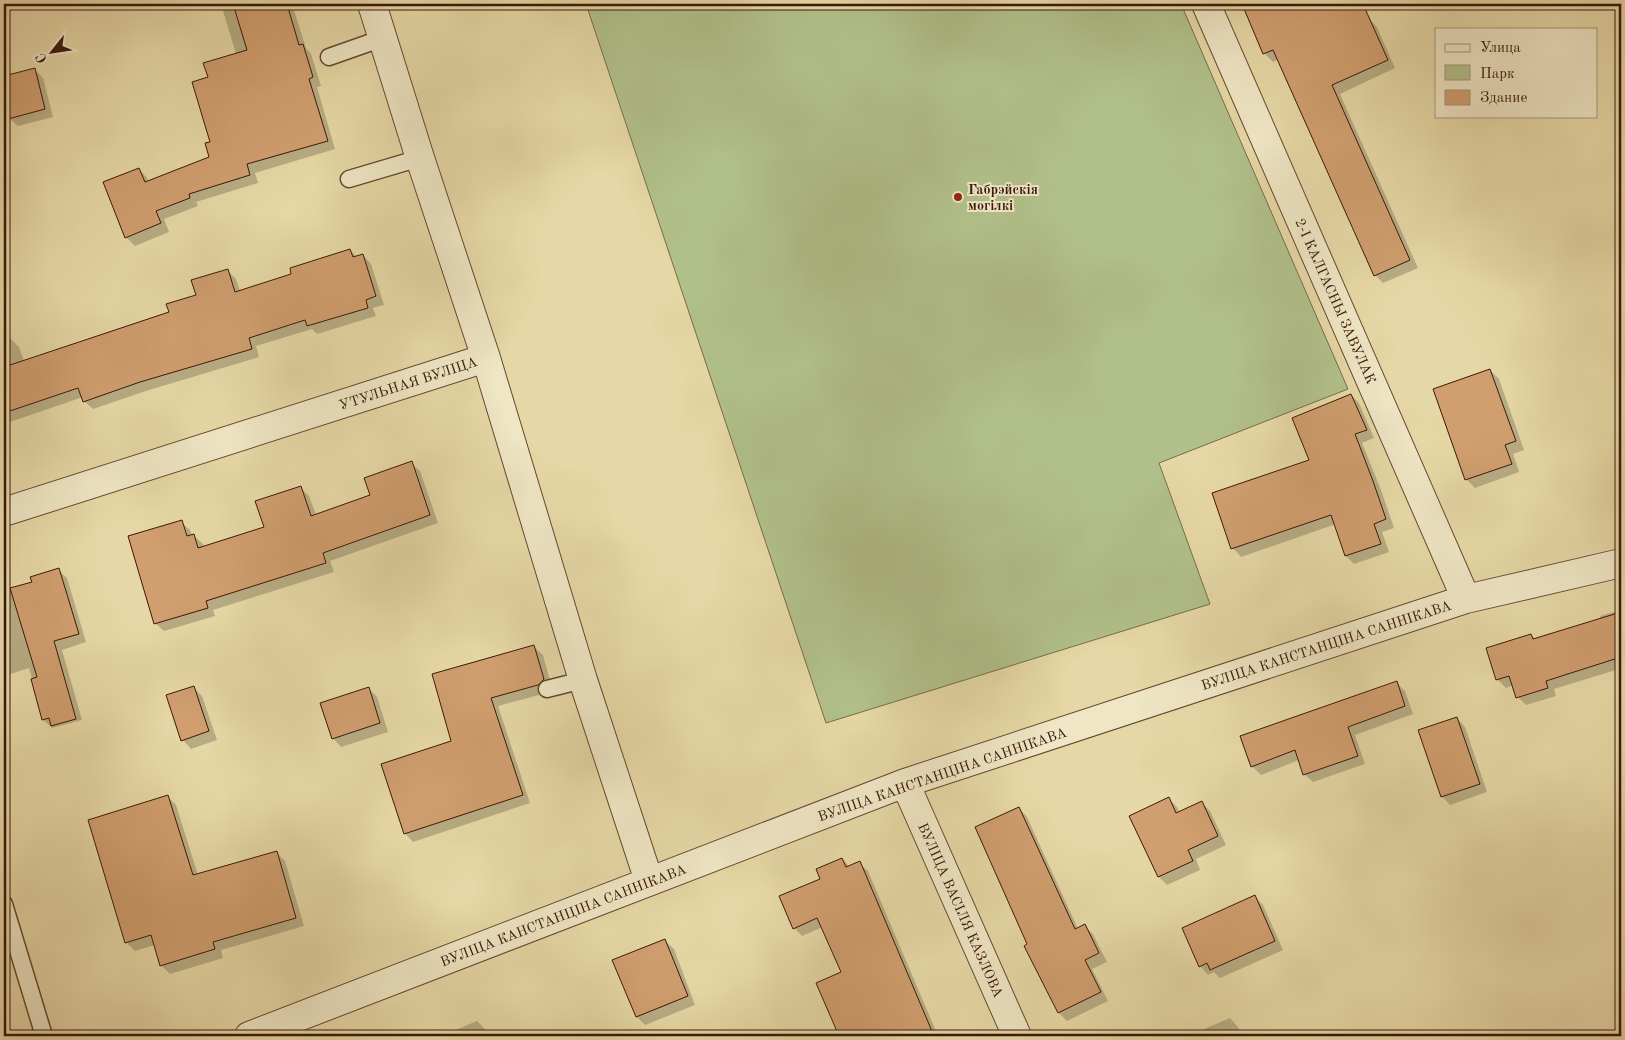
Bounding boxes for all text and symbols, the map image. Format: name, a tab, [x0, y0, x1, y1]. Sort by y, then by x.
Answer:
north arrow	[28, 28, 78, 78]
legend	[1435, 28, 1598, 118]
text: Улица	[1480, 41, 1521, 56]
text: С	[33, 50, 50, 66]
text: Парк	[1480, 67, 1515, 82]
text: Здание	[1480, 91, 1527, 106]
place label: Габрэйскія могілкі	[968, 183, 1038, 213]
marker: Габрэйскія могілкі	[952, 191, 964, 203]
street label: 2-І КАЛГАСНЫ ЗАВУЛАК	[1292, 217, 1378, 386]
street label: УТУЛЬНАЯ ВУЛІЦА	[337, 355, 479, 413]
street label: ВУЛІЦА КАНСТАНЦІНА САННІКАВА	[1200, 599, 1453, 693]
street label: ВУЛІЦА КАНСТАНЦІНА САННІКАВА	[816, 726, 1069, 824]
street label: ВУЛІЦА ВАСІЛЯ КАЗЛОВА	[915, 821, 1005, 1000]
street label: ВУЛІЦА КАНСТАНЦІНА САННІКАВА	[438, 862, 688, 969]

